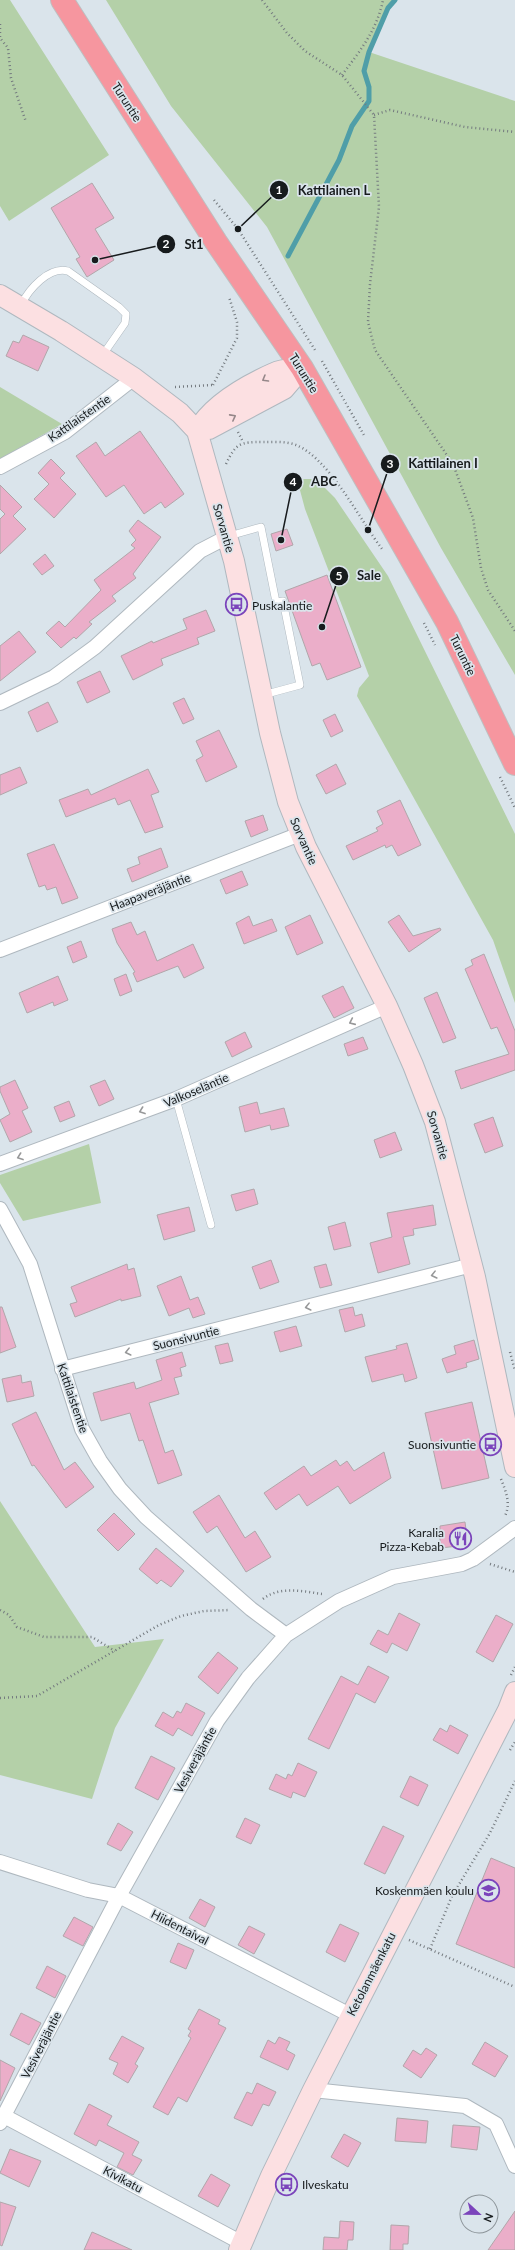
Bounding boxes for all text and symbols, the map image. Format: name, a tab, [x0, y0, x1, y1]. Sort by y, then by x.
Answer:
street label: Turuntie	[109, 79, 145, 125]
callout: Kattilainen L	[269, 178, 378, 203]
text: 1	[276, 182, 283, 197]
text: Kattilainen L	[298, 182, 371, 198]
callout: St1	[156, 232, 211, 257]
text: 2	[163, 236, 170, 251]
text: St1	[184, 236, 204, 252]
street label: Turuntie	[286, 350, 322, 396]
one-way arrow	[262, 374, 269, 381]
street label: Kattilaistentie	[45, 391, 113, 445]
one-way arrow	[228, 414, 236, 422]
callout: Kattilainen I	[380, 451, 486, 476]
text: Kattilainen I	[408, 455, 478, 471]
text: 3	[387, 456, 394, 471]
callout: ABC	[283, 469, 346, 494]
text: ABC	[310, 473, 337, 489]
text: 4	[290, 474, 297, 489]
street label: Sorvantie	[210, 502, 238, 554]
callout: Sale	[329, 563, 389, 588]
text: Sale	[357, 567, 381, 583]
text: 5	[336, 568, 343, 583]
bus stop icon: Puskalantie	[224, 592, 250, 618]
place label: Puskalantie	[252, 598, 312, 613]
street label: Turuntie	[447, 632, 479, 678]
street label: Sorvantie	[287, 815, 321, 867]
street label: Haapaveräjäntie	[108, 870, 192, 914]
one-way arrow	[348, 1017, 356, 1025]
street label: Valkoseläntie	[161, 1070, 231, 1110]
one-way arrow	[139, 1107, 146, 1115]
street label: Sorvantie	[424, 1109, 452, 1161]
one-way arrow	[17, 1152, 24, 1160]
one-way arrow	[431, 1270, 438, 1279]
one-way arrow	[305, 1302, 312, 1311]
street label: Suonsivuntie	[151, 1323, 221, 1353]
one-way arrow	[124, 1348, 131, 1356]
street label: Kattilaistentie	[54, 1361, 92, 1435]
bus stop icon: Suonsivuntie	[478, 1431, 504, 1457]
place label: Suonsivuntie	[408, 1437, 476, 1452]
place label: Karalia Pizza-Kebab	[379, 1525, 444, 1554]
restaurant icon: Karalia Pizza-Kebab	[447, 1526, 473, 1552]
street label: Vesiveräjäntie	[171, 1724, 219, 1796]
school or university icon: Koskenmäen koulu	[476, 1877, 502, 1903]
place label: Koskenmäen koulu	[375, 1883, 474, 1898]
street label: Hiidentaival	[149, 1906, 211, 1948]
street label: Ketolanmäenkatu	[343, 1930, 399, 2018]
street label: Vesiveräjäntie	[18, 2009, 64, 2081]
street label: Kivikatu	[101, 2162, 145, 2196]
bus stop icon: Ilveskatu	[274, 2171, 300, 2197]
place label: Ilveskatu	[302, 2177, 349, 2192]
north arrow	[459, 2194, 499, 2234]
text: N	[481, 2212, 496, 2224]

